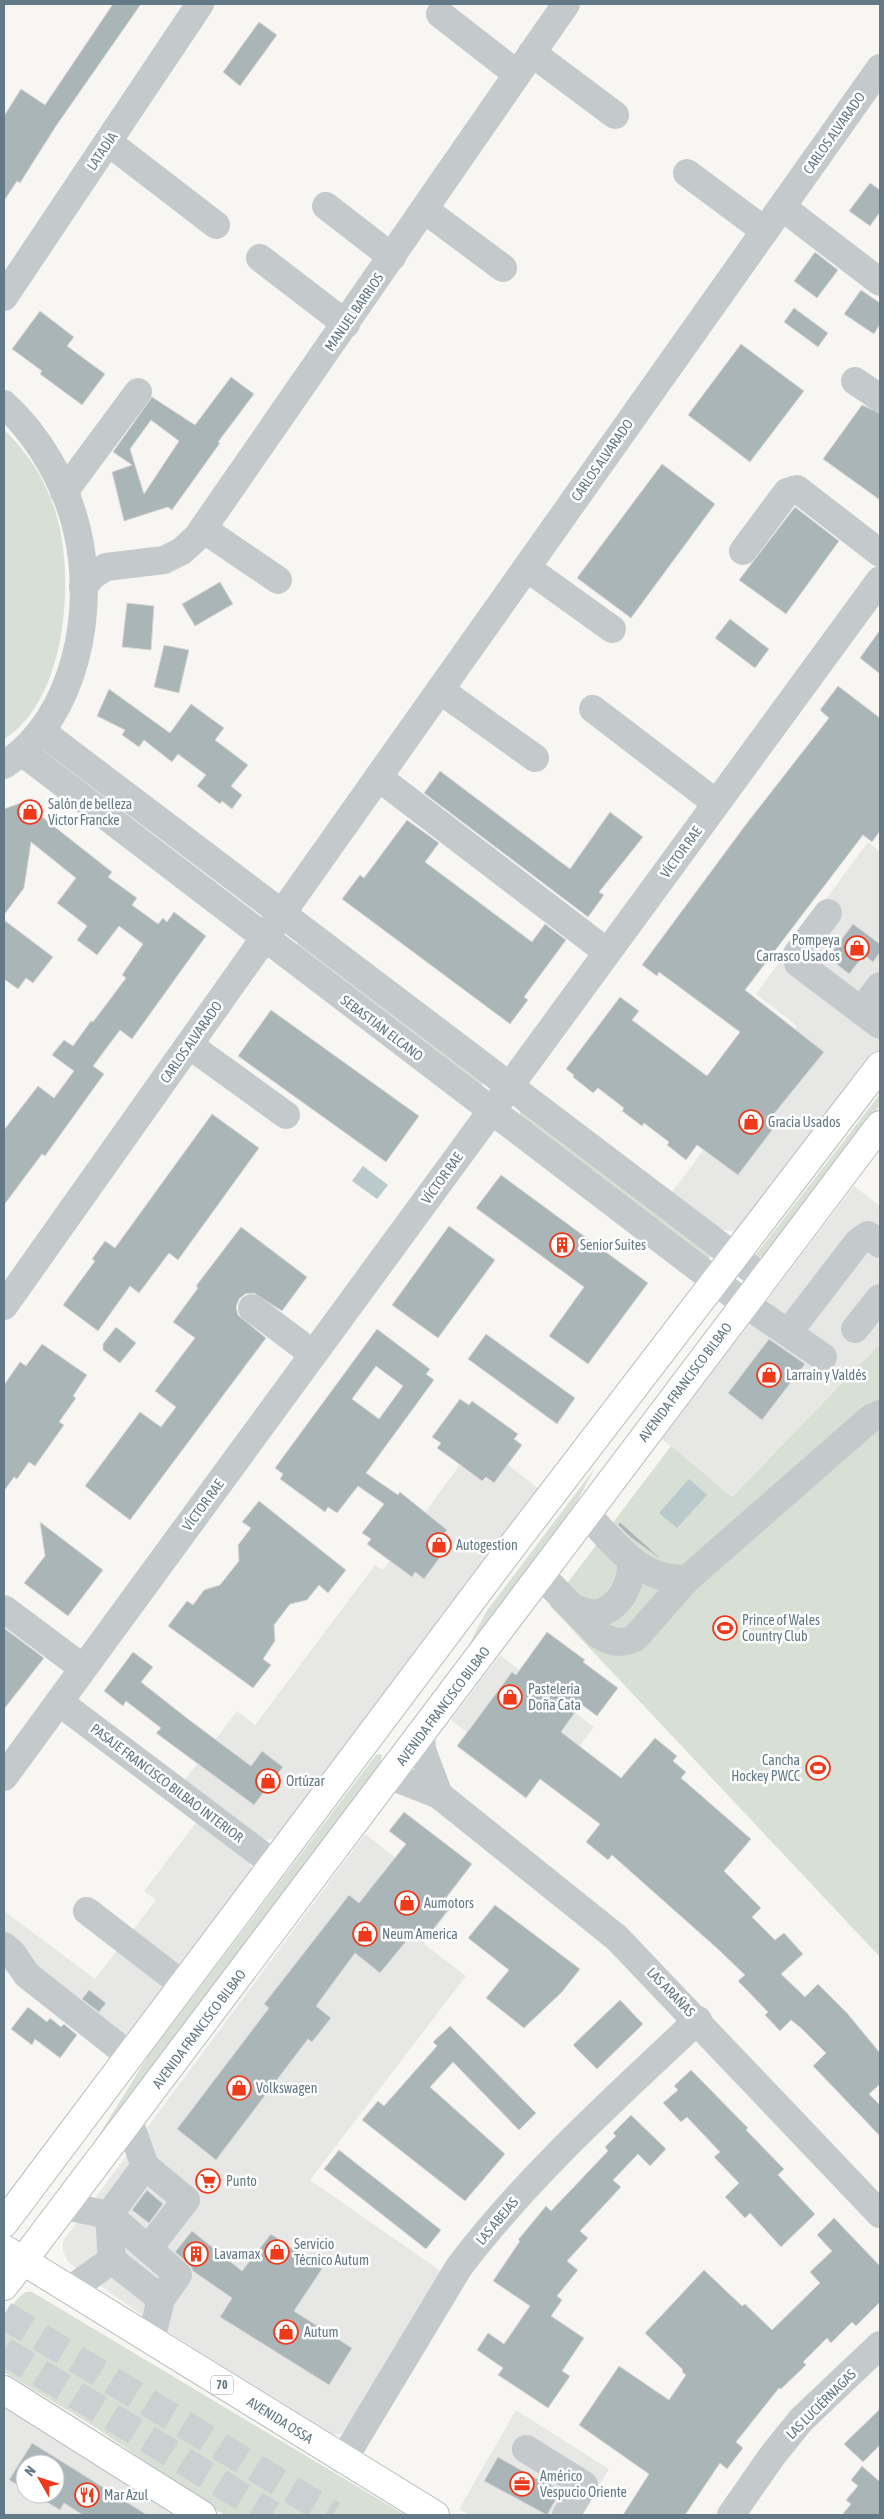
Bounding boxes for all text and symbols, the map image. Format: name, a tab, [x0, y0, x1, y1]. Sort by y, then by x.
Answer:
street label: CARLOS ALVARADO	[800, 89, 868, 177]
street label: LATADÍA	[84, 129, 121, 173]
street label: MANUEL BARRIOS	[321, 270, 387, 354]
street label: CARLOS ALVARADO	[568, 416, 636, 504]
place label: Salón de belleza Victor Francke	[48, 796, 132, 828]
shop icon: Salón de belleza Victor Francke	[17, 799, 43, 825]
street label: VÍCTOR RAE	[657, 823, 705, 881]
place label: Pompeya Carrasco Usados	[756, 932, 840, 964]
shop icon: Pompeya Carrasco Usados	[844, 935, 870, 961]
street label: SEBASTIÁN ELCANO	[338, 992, 426, 1064]
street label: CARLOS ALVARADO	[157, 998, 225, 1086]
shop icon: Gracia Usados	[738, 1109, 764, 1135]
place label: Gracia Usados	[768, 1114, 841, 1130]
street label: VÍCTOR RAE	[418, 1149, 466, 1207]
building icon: Senior Suites	[549, 1232, 575, 1258]
place label: Senior Suites	[580, 1237, 646, 1253]
street label: AVENIDA FRANCISCO BILBAO	[635, 1319, 735, 1445]
shop icon: Larraín y Valdés	[756, 1362, 782, 1388]
place label: Larraín y Valdés	[786, 1367, 867, 1383]
street label: VÍCTOR RAE	[179, 1476, 227, 1534]
shop icon: Autogestion	[426, 1532, 452, 1558]
place label: Autogestion	[456, 1537, 518, 1553]
place label: Prince of Wales Country Club	[742, 1612, 820, 1644]
sports icon: Prince of Wales Country Club	[712, 1615, 738, 1641]
street label: AVENIDA FRANCISCO BILBAO	[393, 1643, 493, 1769]
place label: Pastelería Doña Cata	[528, 1681, 581, 1713]
shop icon: Pastelería Doña Cata	[497, 1684, 523, 1710]
street label: PASAJE FRANCISCO BILBAO INTERIOR	[88, 1720, 246, 1846]
place label: Cancha Hockey PWCC	[731, 1752, 801, 1784]
sports icon: Cancha Hockey PWCC	[805, 1755, 831, 1781]
shop icon: Ortúzar	[255, 1768, 281, 1794]
place label: Ortúzar	[286, 1773, 326, 1789]
shop icon: Aumotors	[394, 1890, 420, 1916]
place label: Aumotors	[424, 1895, 474, 1911]
shop icon: Neum America	[352, 1921, 378, 1947]
place label: Neum America	[382, 1926, 458, 1942]
street label: LAS ARAÑAS	[644, 1964, 698, 2020]
street label: AVENIDA FRANCISCO BILBAO	[149, 1966, 249, 2092]
shop icon: Volkswagen	[226, 2075, 252, 2101]
place label: Volkswagen	[256, 2080, 317, 2096]
supermarket icon: Punto	[195, 2168, 221, 2194]
place label: Punto	[226, 2173, 257, 2189]
street label: LAS ABEJAS	[473, 2194, 521, 2248]
place label: Servicio Técnico Autum	[294, 2236, 369, 2268]
shop icon: Servicio Técnico Autum	[264, 2239, 290, 2265]
building icon: Lavamax	[183, 2241, 209, 2267]
place label: Lavamax	[214, 2246, 261, 2262]
shop icon: Autum	[273, 2319, 299, 2345]
place label: Autum	[304, 2324, 339, 2340]
street label: LAS LUCIÉRNAGAS	[783, 2366, 859, 2442]
road number: 70	[211, 2376, 233, 2394]
street label: AVENIDA OSSA	[244, 2393, 316, 2447]
north arrow	[15, 2454, 65, 2504]
text: N	[21, 2463, 39, 2479]
place label: Américo Vespucio Oriente	[540, 2468, 627, 2500]
office icon: Américo Vespucio Oriente	[509, 2471, 535, 2497]
restaurant icon: Mar Azul	[74, 2482, 100, 2508]
place label: Mar Azul	[104, 2487, 149, 2503]

